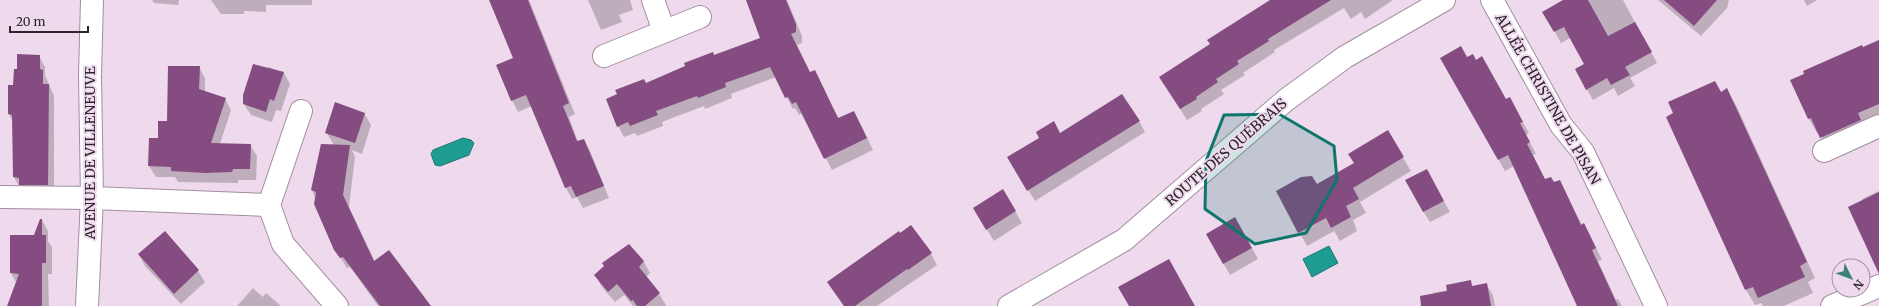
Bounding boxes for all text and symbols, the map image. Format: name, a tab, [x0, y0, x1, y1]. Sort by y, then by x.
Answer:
scale bar	[10, 8, 88, 34]
street label: ALLÉE CHRISTINE DE PISAN	[1491, 9, 1605, 188]
text: 20 m	[16, 14, 45, 29]
street label: AVENUE DE VILLENEUVE	[81, 66, 99, 241]
street label: ROUTE DES QUÉBRAIS	[1162, 94, 1290, 210]
north arrow	[1831, 258, 1871, 298]
text: N	[1850, 277, 1867, 293]

